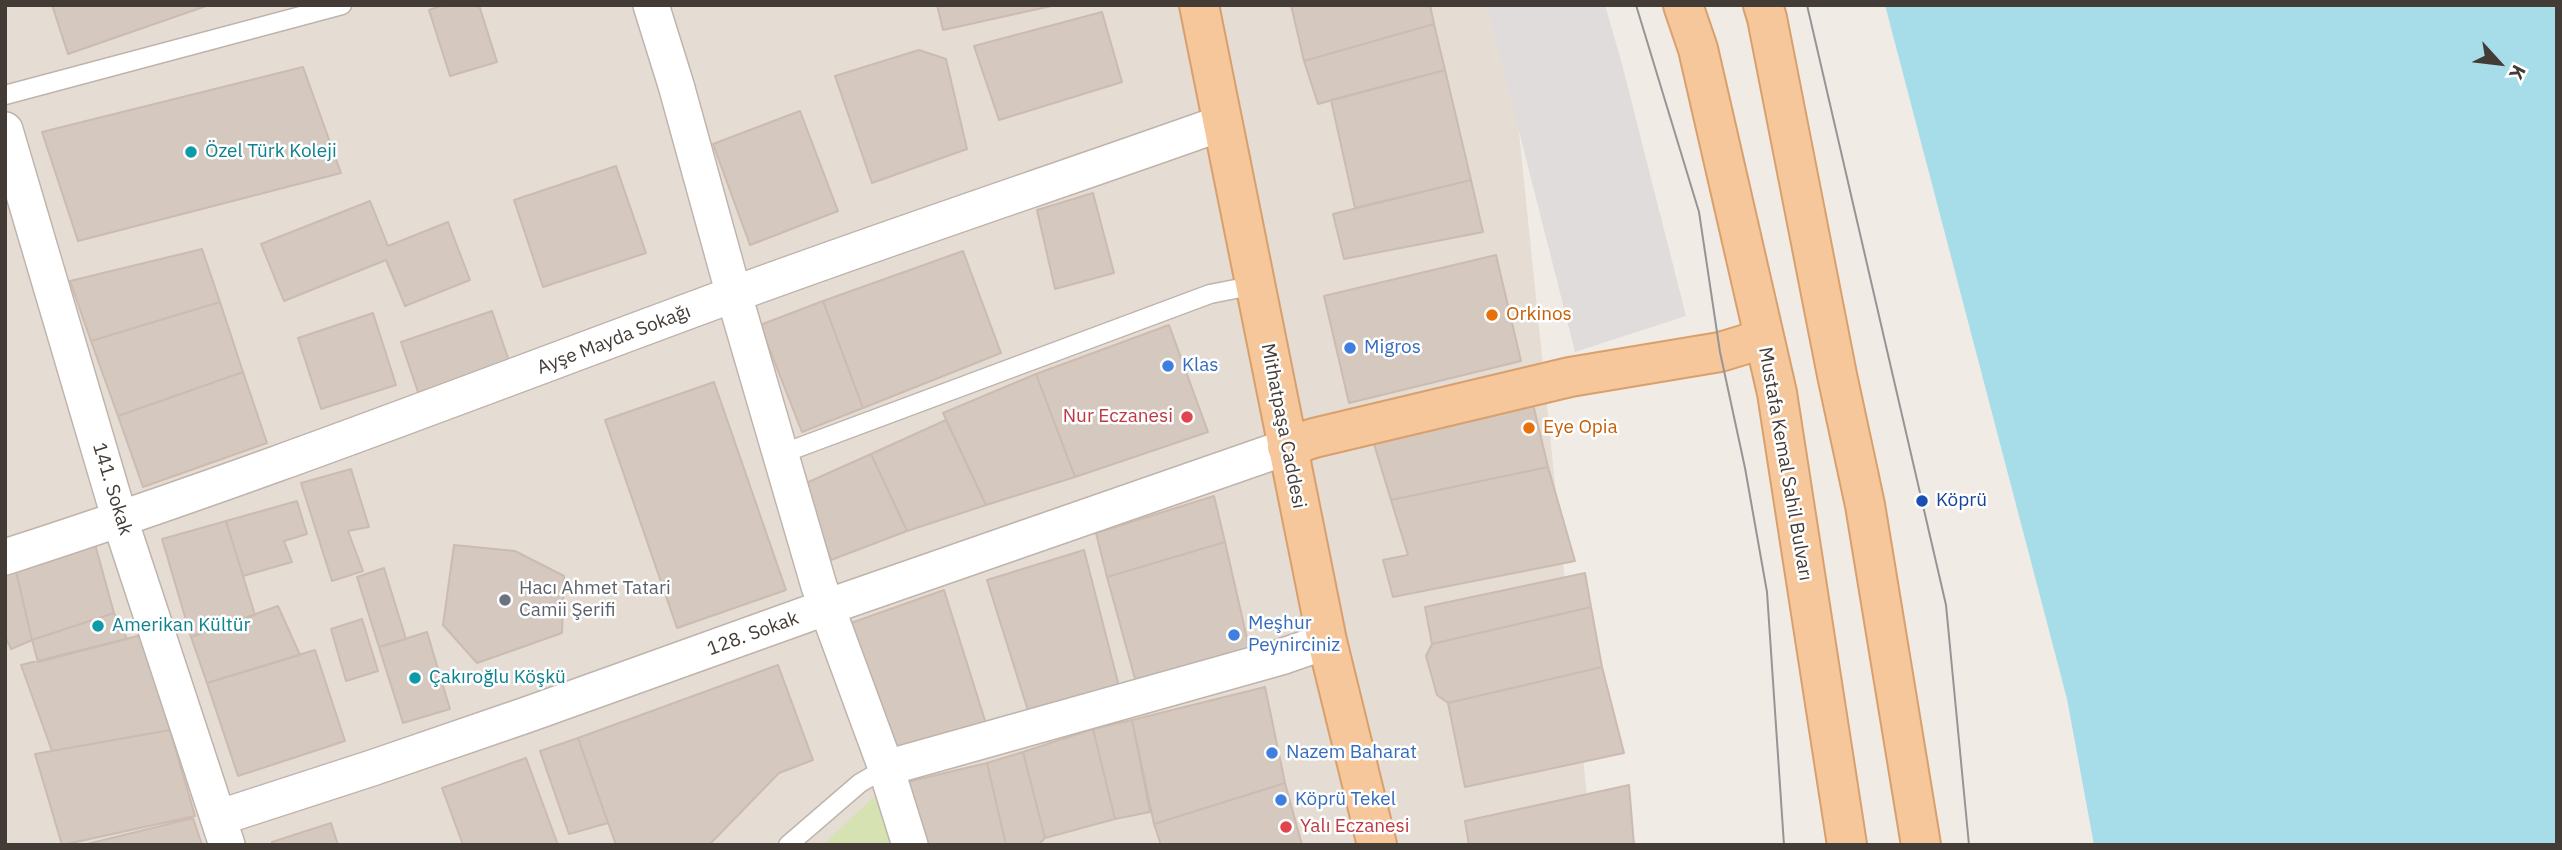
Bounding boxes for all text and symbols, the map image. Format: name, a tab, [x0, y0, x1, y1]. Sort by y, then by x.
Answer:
north arrow	[2464, 28, 2534, 98]
text: K	[2504, 61, 2531, 84]
place label: Özel Türk Koleji	[205, 141, 337, 163]
marker: Özel Türk Koleji	[183, 144, 199, 160]
street label: Ayşe Mayda Sokağı	[534, 300, 694, 380]
place label: Orkinos	[1506, 304, 1572, 326]
marker: Orkinos	[1484, 307, 1500, 323]
place label: Migros	[1364, 337, 1421, 359]
marker: Migros	[1342, 340, 1358, 356]
street label: Mithatpaşa Caddesi	[1256, 341, 1310, 511]
street label: Mustafa Kemal Sahil Bulvarı	[1753, 345, 1817, 583]
place label: Klas	[1182, 355, 1219, 377]
marker: Klas	[1160, 358, 1176, 374]
place label: Nur Eczanesi	[1063, 406, 1173, 428]
marker: Nur Eczanesi	[1179, 409, 1195, 425]
place label: Eye Opia	[1543, 417, 1618, 439]
marker: Eye Opia	[1521, 420, 1537, 436]
street label: 141. Sokak	[87, 440, 137, 538]
place label: Köprü	[1936, 490, 1987, 512]
marker: Köprü	[1914, 493, 1930, 509]
place label: Hacı Ahmet Tatari Camii Şerifi	[519, 578, 671, 622]
marker: Hacı Ahmet Tatari Camii Şerifi	[497, 592, 513, 608]
street label: 128. Sokak	[704, 607, 802, 661]
place label: Meşhur Peynirciniz	[1248, 613, 1340, 657]
place label: Amerikan Kültür	[112, 615, 250, 637]
marker: Amerikan Kültür	[90, 618, 106, 634]
marker: Meşhur Peynirciniz	[1226, 627, 1242, 643]
place label: Çakıroğlu Köşkü	[429, 667, 566, 689]
marker: Çakıroğlu Köşkü	[407, 670, 423, 686]
place label: Nazem Baharat	[1286, 742, 1417, 764]
marker: Nazem Baharat	[1264, 745, 1280, 761]
place label: Köprü Tekel	[1295, 789, 1396, 811]
marker: Köprü Tekel	[1273, 792, 1289, 808]
place label: Yalı Eczanesi	[1300, 816, 1409, 838]
marker: Yalı Eczanesi	[1278, 819, 1294, 835]

